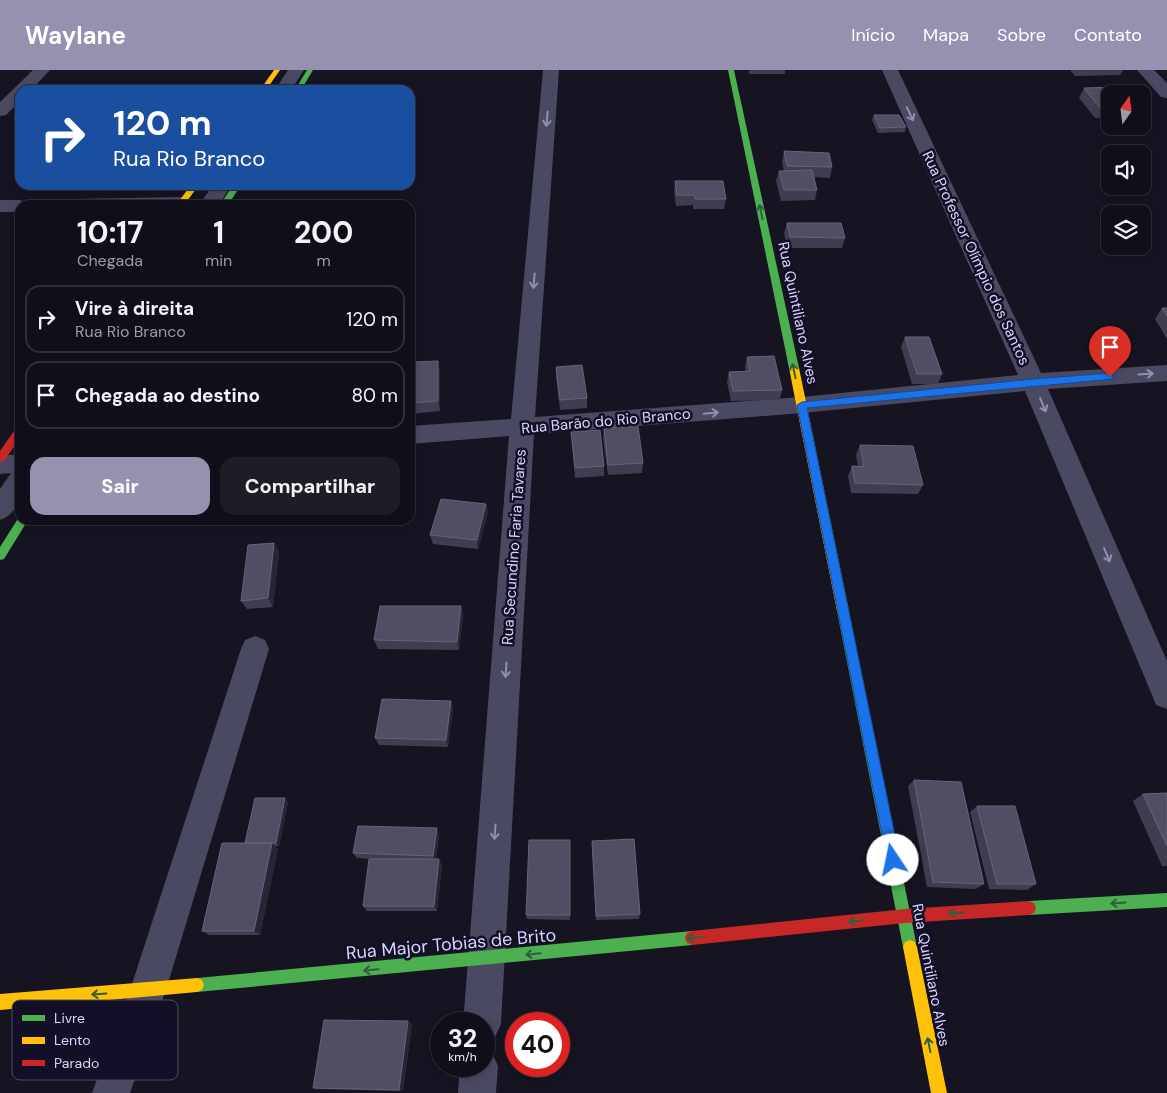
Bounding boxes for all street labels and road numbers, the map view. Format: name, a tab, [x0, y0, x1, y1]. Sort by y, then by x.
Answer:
street label: Rua Professor Olímpio dos Santos	[917, 148, 1035, 368]
street label: Rua Quintiliano Alves	[773, 240, 823, 386]
street label: Rua Barão do Rio Branco	[520, 404, 692, 438]
street label: Rua Secundino Faria Tavares	[497, 448, 531, 646]
street label: Rua Quintiliano Alves	[907, 902, 955, 1048]
street label: Rua Major Tobias de Brito	[345, 923, 557, 965]

